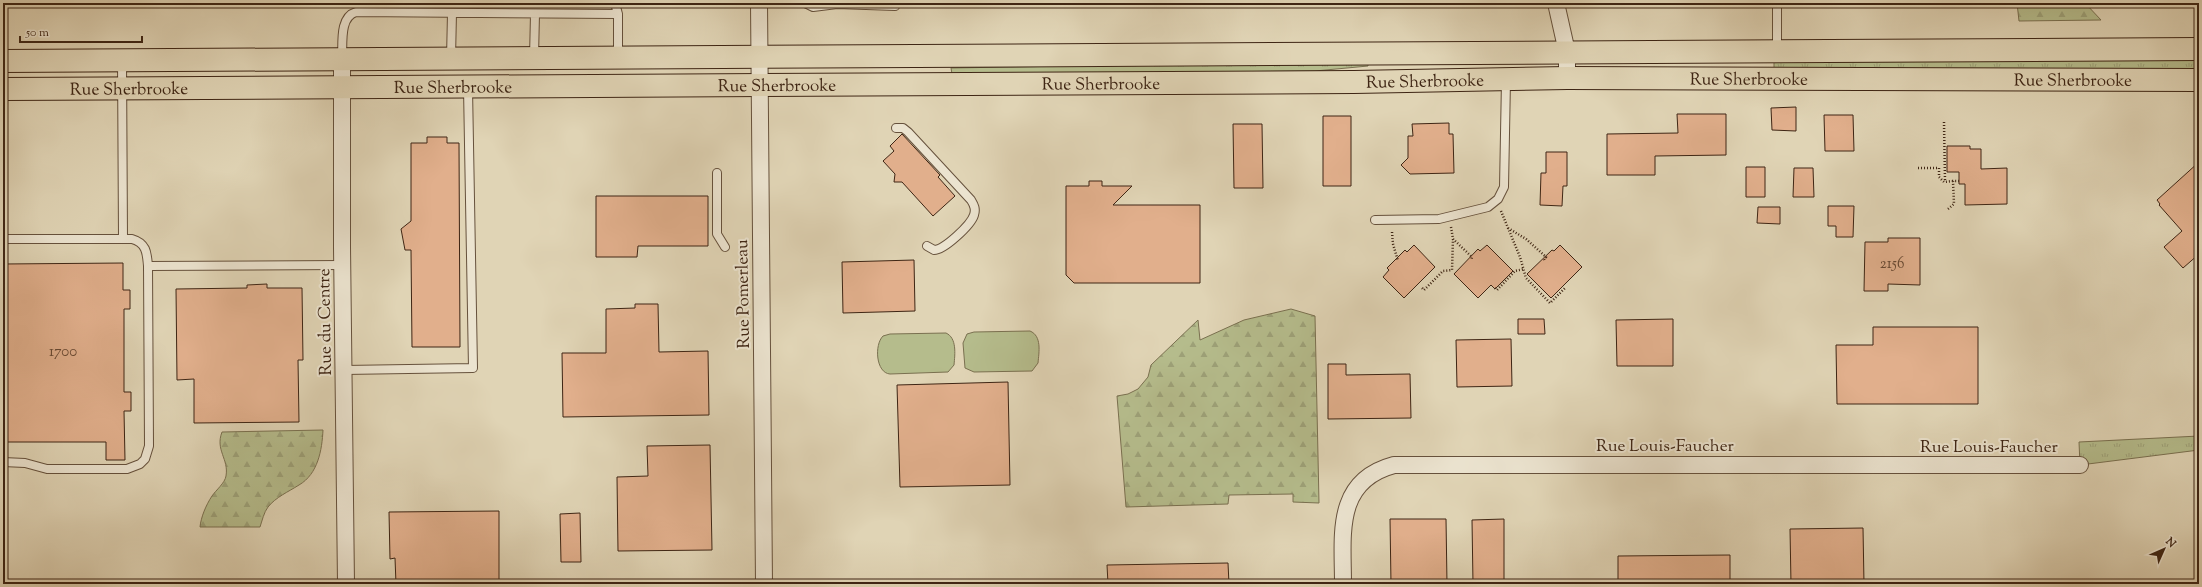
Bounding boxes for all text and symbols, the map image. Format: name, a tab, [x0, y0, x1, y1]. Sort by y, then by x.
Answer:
scale bar	[20, 18, 142, 44]
text: 50 m	[25, 24, 49, 42]
street label: Rue Sherbrooke	[1690, 68, 1808, 93]
street label: Rue Sherbrooke	[2014, 69, 2132, 94]
street label: Rue Sherbrooke	[1366, 70, 1484, 96]
street label: Rue Sherbrooke	[1042, 73, 1160, 98]
street label: Rue Sherbrooke	[718, 75, 836, 99]
street label: Rue Sherbrooke	[394, 76, 512, 101]
street label: Rue Sherbrooke	[70, 78, 188, 103]
street label: Rue Pomerleau	[731, 239, 757, 349]
house number: 2156	[1880, 254, 1904, 275]
street label: Rue du Centre	[313, 268, 339, 376]
house number: 1700	[49, 342, 77, 363]
street label: Rue Louis-Faucher	[1596, 435, 1735, 459]
street label: Rue Louis-Faucher	[1920, 436, 2059, 460]
north arrow	[2144, 529, 2184, 569]
text: N	[2161, 533, 2179, 552]

